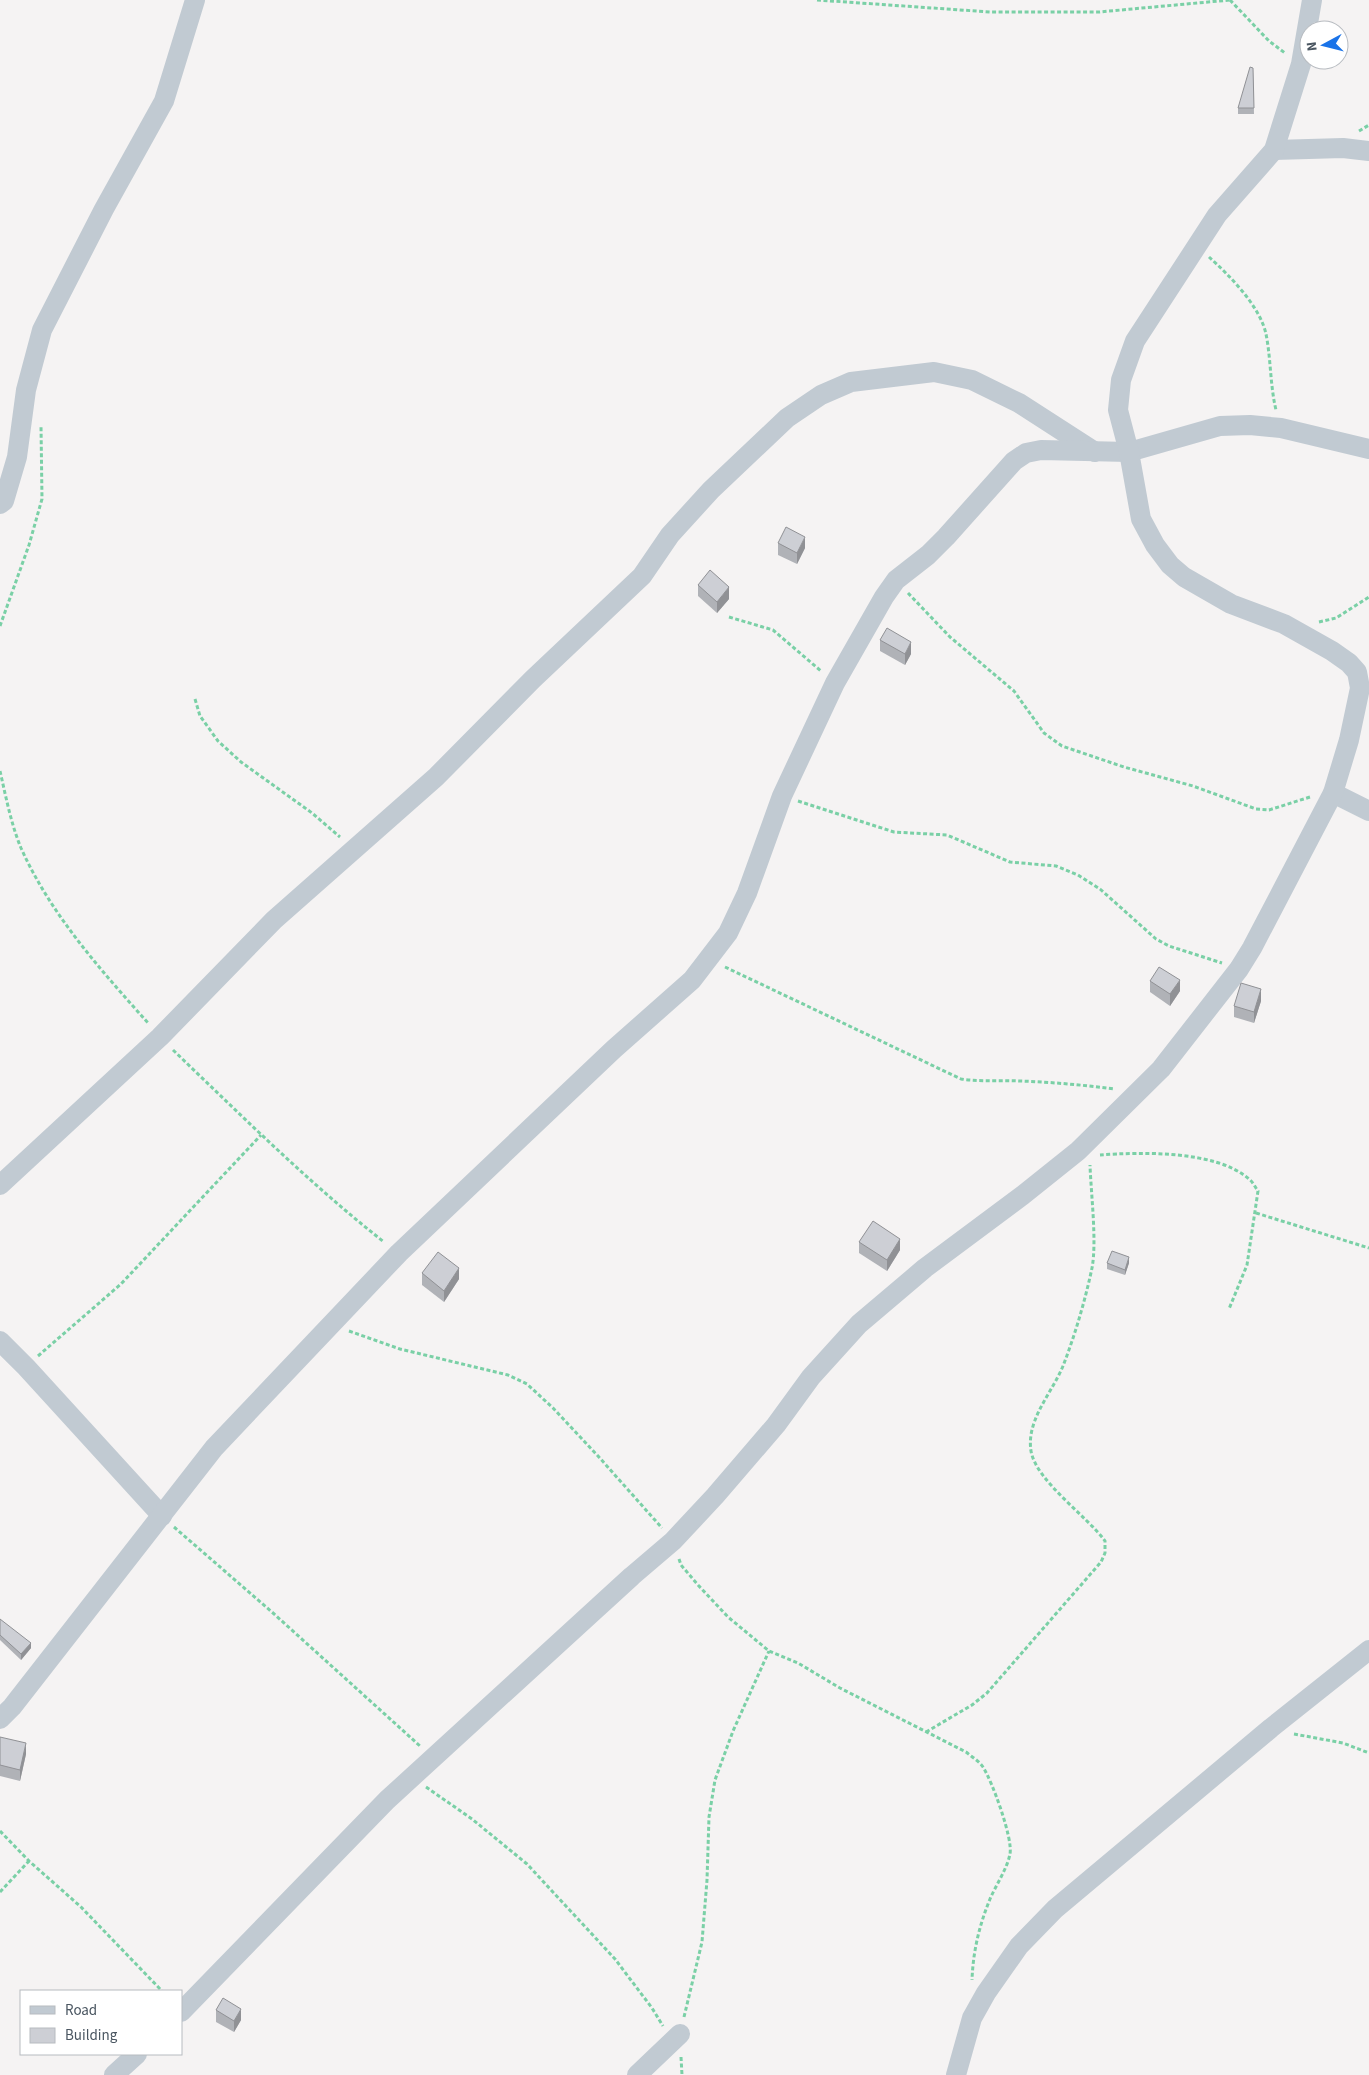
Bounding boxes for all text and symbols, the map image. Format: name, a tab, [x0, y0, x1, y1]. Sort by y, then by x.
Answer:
north arrow	[1299, 20, 1349, 70]
text: N	[1302, 41, 1323, 52]
legend	[20, 1990, 182, 2055]
text: Road	[65, 2000, 97, 2021]
text: Building	[65, 2025, 118, 2046]

